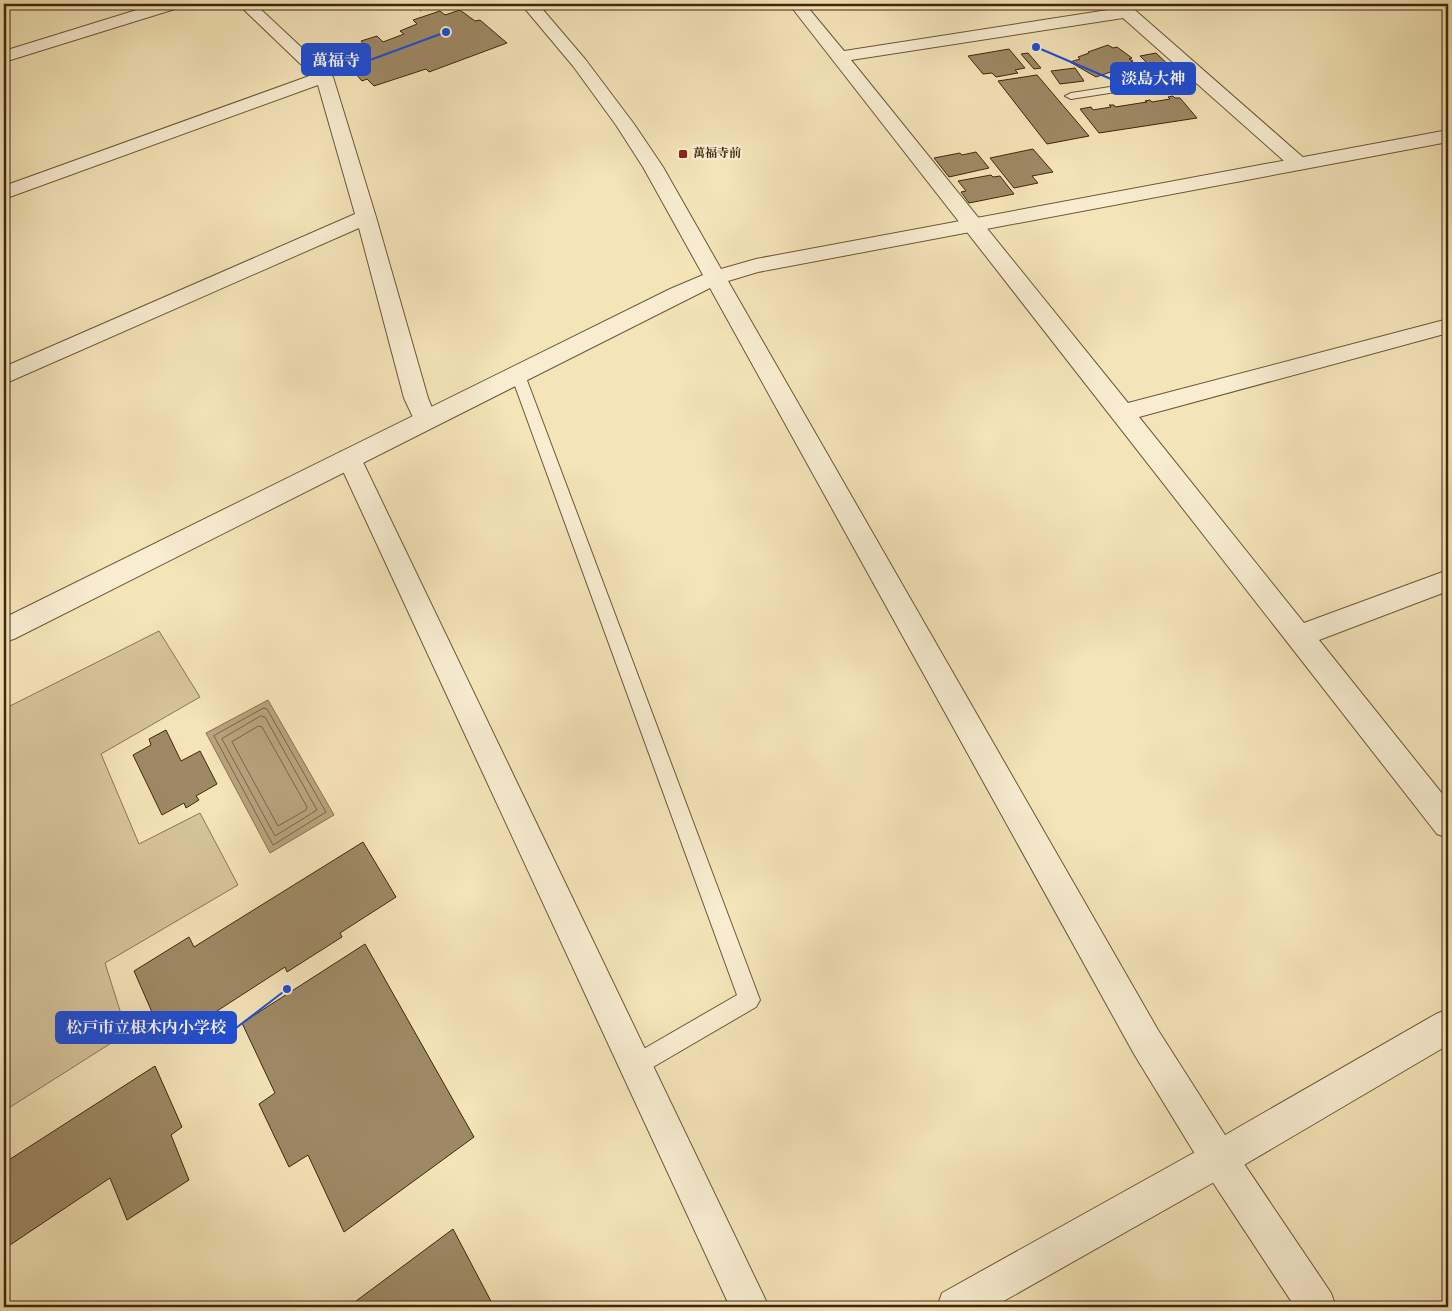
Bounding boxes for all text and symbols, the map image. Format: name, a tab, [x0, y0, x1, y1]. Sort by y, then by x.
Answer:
callout: 萬福寺	[302, 44, 370, 75]
text: 萬福寺	[312, 52, 360, 70]
callout: 淡島大神	[1111, 63, 1195, 94]
text: 淡島大神	[1121, 70, 1185, 88]
place label: 萬福寺前	[693, 146, 741, 160]
marker: 萬福寺前	[677, 148, 689, 160]
callout: 松戸市立根木内小学校	[56, 1012, 236, 1043]
text: 松戸市立根木内小学校	[66, 1019, 227, 1037]

